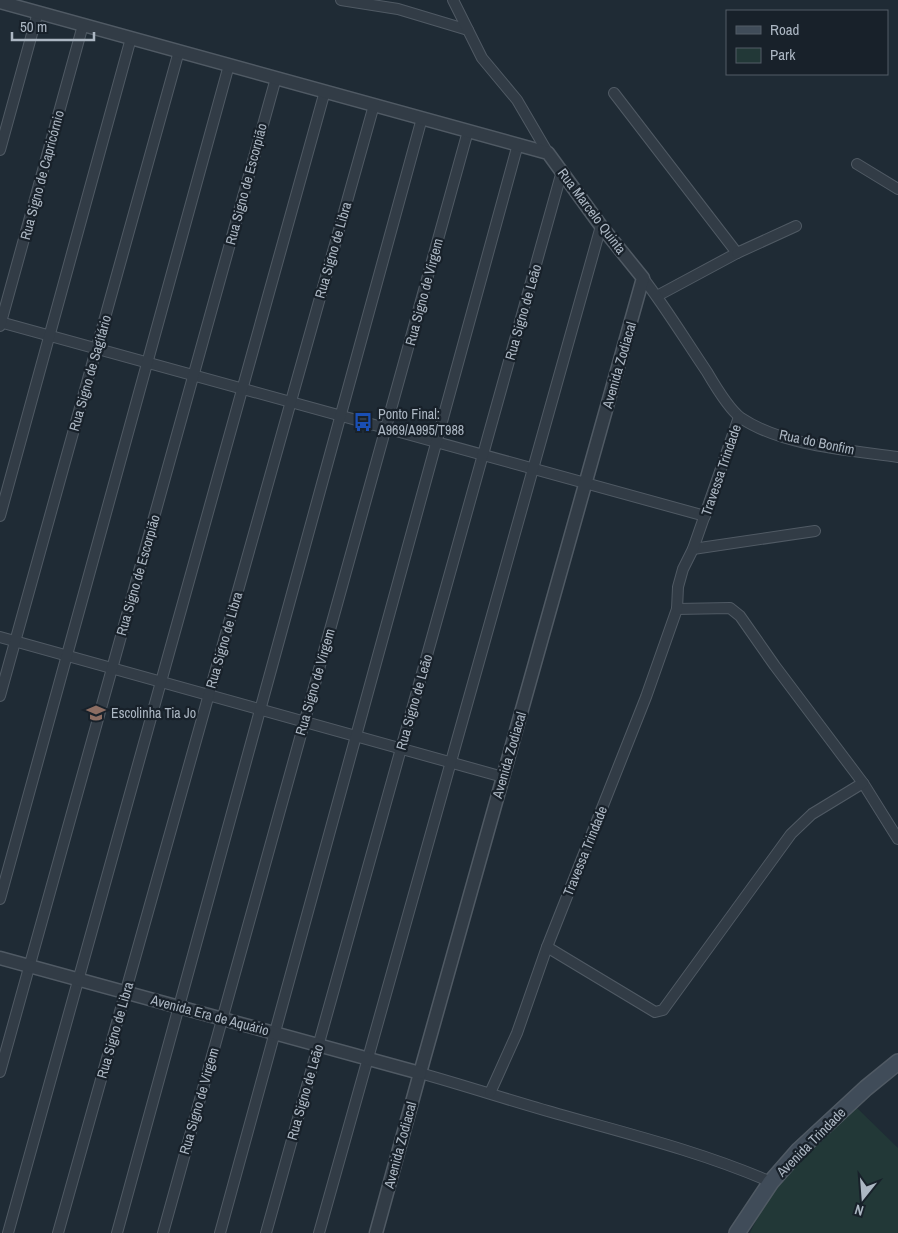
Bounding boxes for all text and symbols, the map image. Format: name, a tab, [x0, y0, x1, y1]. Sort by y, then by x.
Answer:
scale bar	[12, 10, 95, 42]
legend	[726, 10, 888, 75]
text: 50 m	[20, 16, 47, 37]
text: Road	[770, 19, 799, 40]
text: Park	[770, 44, 796, 65]
street label: Rua Signo de Capricórnio	[16, 108, 68, 242]
street label: Rua Signo de Escorpião	[221, 121, 271, 247]
street label: Rua Marcelo Quinta	[554, 165, 630, 258]
street label: Rua Signo de Libra	[311, 199, 356, 300]
street label: Rua Signo de Virgem	[401, 236, 447, 348]
street label: Rua Signo de Leão	[501, 262, 545, 362]
street label: Rua Signo de Sagitário	[65, 313, 115, 433]
street label: Avenida Zodiacal	[598, 320, 640, 411]
place label: Ponto Final: A969/A995/T988	[377, 405, 464, 439]
bus stop icon: Ponto Final: A969/A995/T988	[352, 411, 374, 433]
street label: Travessa Trindade	[697, 422, 745, 518]
street label: Rua do Bonfim	[778, 425, 856, 459]
street label: Rua Signo de Escorpião	[112, 512, 164, 638]
street label: Rua Signo de Libra	[202, 589, 247, 690]
street label: Rua Signo de Virgem	[291, 627, 339, 737]
street label: Rua Signo de Leão	[392, 652, 436, 752]
school or university icon: Escolinha Tia Jo	[85, 702, 107, 724]
place label: Escolinha Tia Jo	[111, 704, 196, 722]
street label: Avenida Zodiacal	[488, 710, 530, 801]
street label: Travessa Trindade	[559, 803, 611, 899]
street label: Rua Signo de Libra	[93, 979, 138, 1080]
street label: Avenida Era de Aquário	[148, 990, 271, 1039]
street label: Rua Signo de Leão	[283, 1042, 327, 1142]
street label: Rua Signo de Virgem	[175, 1046, 223, 1156]
street label: Avenida Zodiacal	[380, 1100, 420, 1191]
street label: Avenida Trindade	[772, 1104, 849, 1181]
north arrow	[838, 1173, 888, 1223]
text: N	[853, 1201, 866, 1220]

